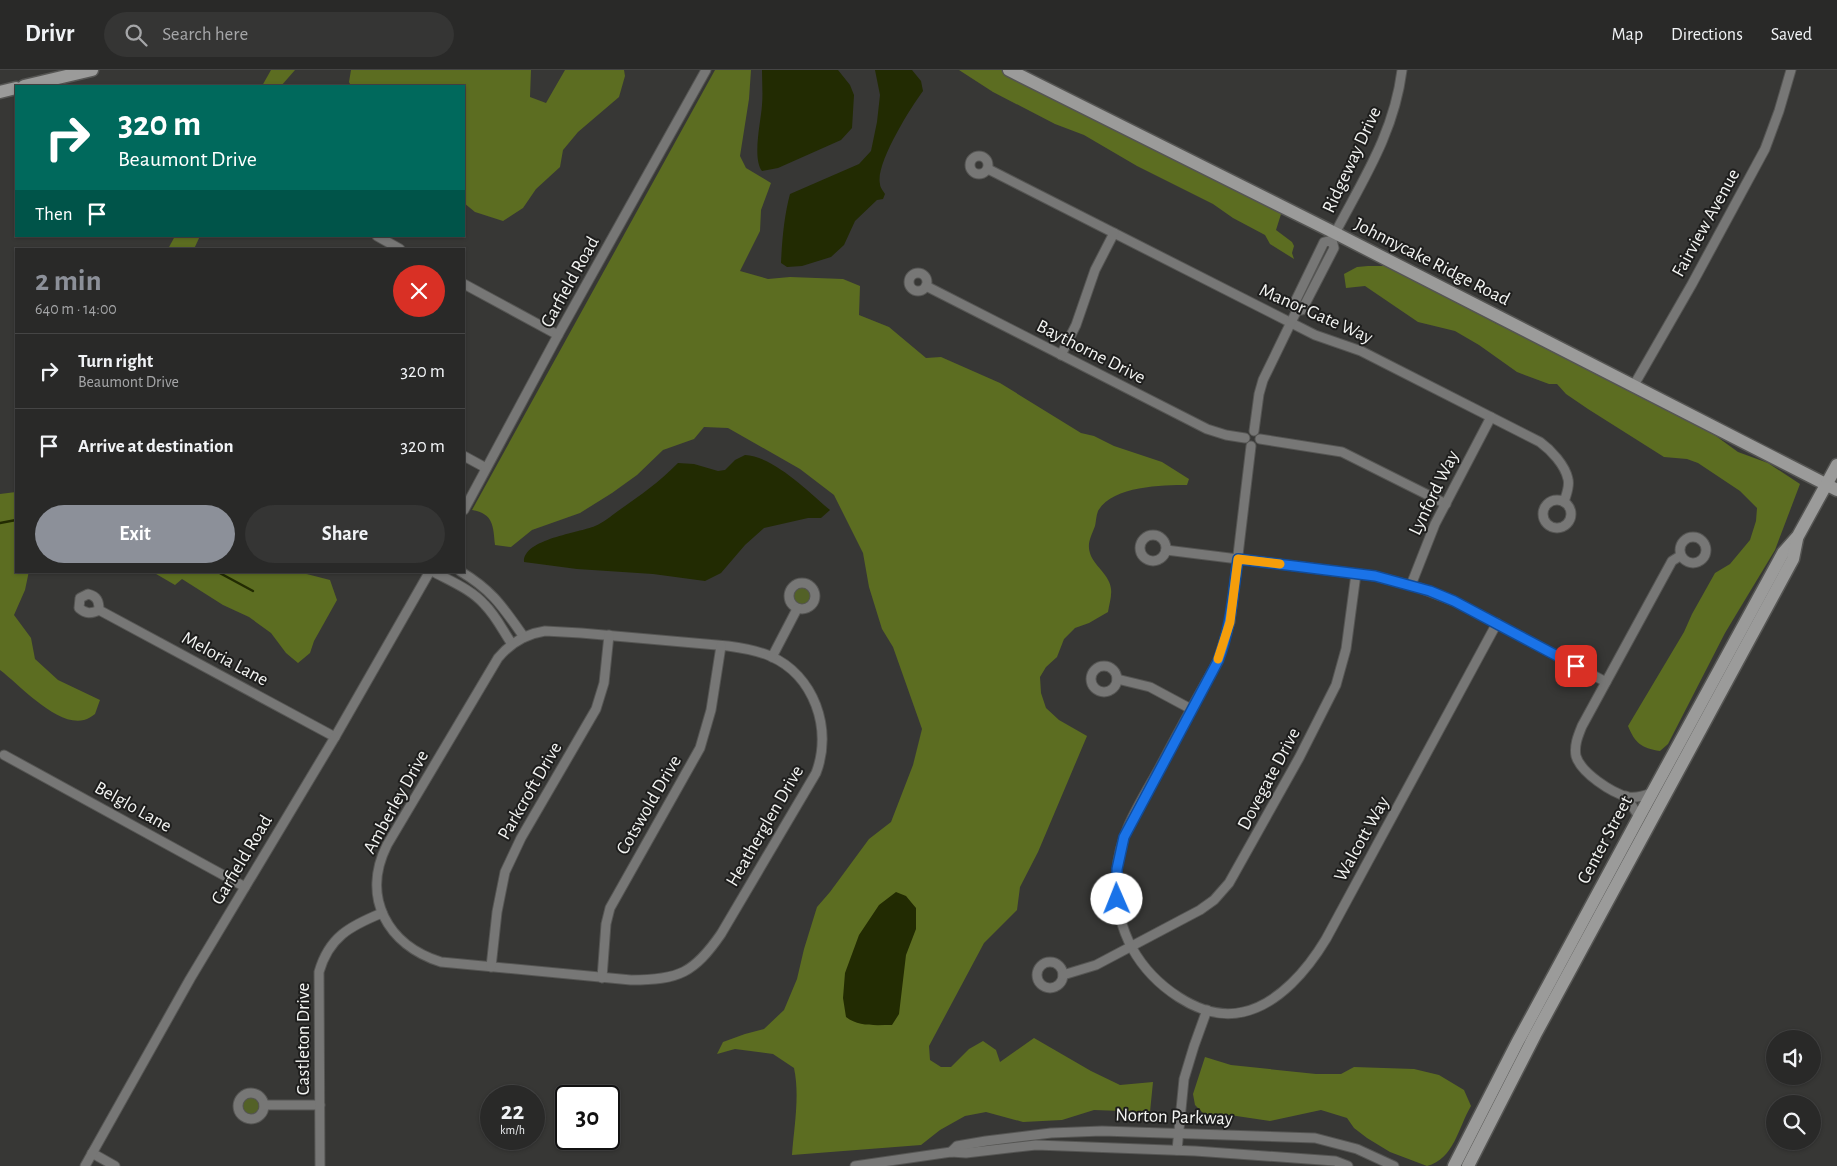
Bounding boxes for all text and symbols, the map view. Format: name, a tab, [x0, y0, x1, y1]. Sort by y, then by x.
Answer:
search box	[104, 12, 454, 57]
icon: search	[122, 21, 150, 49]
text: Drivr	[25, 22, 74, 46]
text: Search here	[162, 25, 248, 44]
text: Map	[1612, 26, 1643, 44]
text: Directions	[1671, 26, 1743, 44]
text: Saved	[1771, 26, 1812, 44]
street label: Ridgeway Drive	[1319, 104, 1385, 216]
icon: right	[35, 105, 100, 170]
text: 320 m	[118, 107, 201, 142]
text: Beaumont Drive	[118, 148, 257, 170]
street label: Fairview Avenue	[1669, 166, 1743, 280]
icon: arrive	[83, 200, 111, 228]
text: Then	[35, 205, 73, 224]
street label: Johnnycake Ridge Road	[1351, 215, 1513, 309]
street label: Garfield Road	[537, 233, 603, 331]
button: close	[393, 265, 445, 317]
text: 2 min	[35, 266, 102, 296]
street label: Manor Gate Way	[1256, 281, 1376, 347]
text: 640 m · 14:00	[35, 301, 117, 317]
street label: Baythorne Drive	[1034, 316, 1148, 388]
text: Turn right	[78, 352, 153, 371]
icon: right	[35, 357, 63, 385]
text: 320 m	[400, 362, 445, 381]
text: Beaumont Drive	[78, 374, 179, 390]
icon: arrive	[35, 432, 63, 460]
text: Arrive at destination	[78, 437, 234, 456]
text: 320 m	[400, 437, 445, 456]
street label: Lynford Way	[1405, 448, 1463, 538]
button: Exit	[35, 505, 235, 563]
button: Share	[245, 505, 445, 563]
street label: Meloria Lane	[179, 628, 271, 690]
pin	[1555, 645, 1597, 687]
icon: arrive	[1562, 652, 1590, 680]
street label: Dovegate Drive	[1234, 725, 1304, 833]
street label: Parkcroft Drive	[494, 739, 566, 843]
street label: Amberley Drive	[360, 747, 432, 857]
street label: Cotswold Drive	[613, 752, 685, 858]
street label: Heatherglen Drive	[723, 762, 807, 890]
street label: Belglo Lane	[91, 778, 175, 836]
street label: Walcott Way	[1331, 793, 1393, 885]
street label: Center Street	[1574, 793, 1636, 887]
street label: Garfield Road	[208, 812, 276, 908]
position arrow	[1090, 872, 1142, 924]
street label: Castleton Drive	[294, 983, 313, 1095]
map controls	[1766, 1030, 1821, 1150]
button: sound	[1766, 1030, 1821, 1085]
speed limit sign: 30	[555, 1085, 620, 1150]
button: search	[1766, 1095, 1821, 1150]
text: 22	[501, 1099, 524, 1124]
street label: Norton Parkway	[1115, 1105, 1233, 1129]
text: km/h	[500, 1124, 525, 1136]

